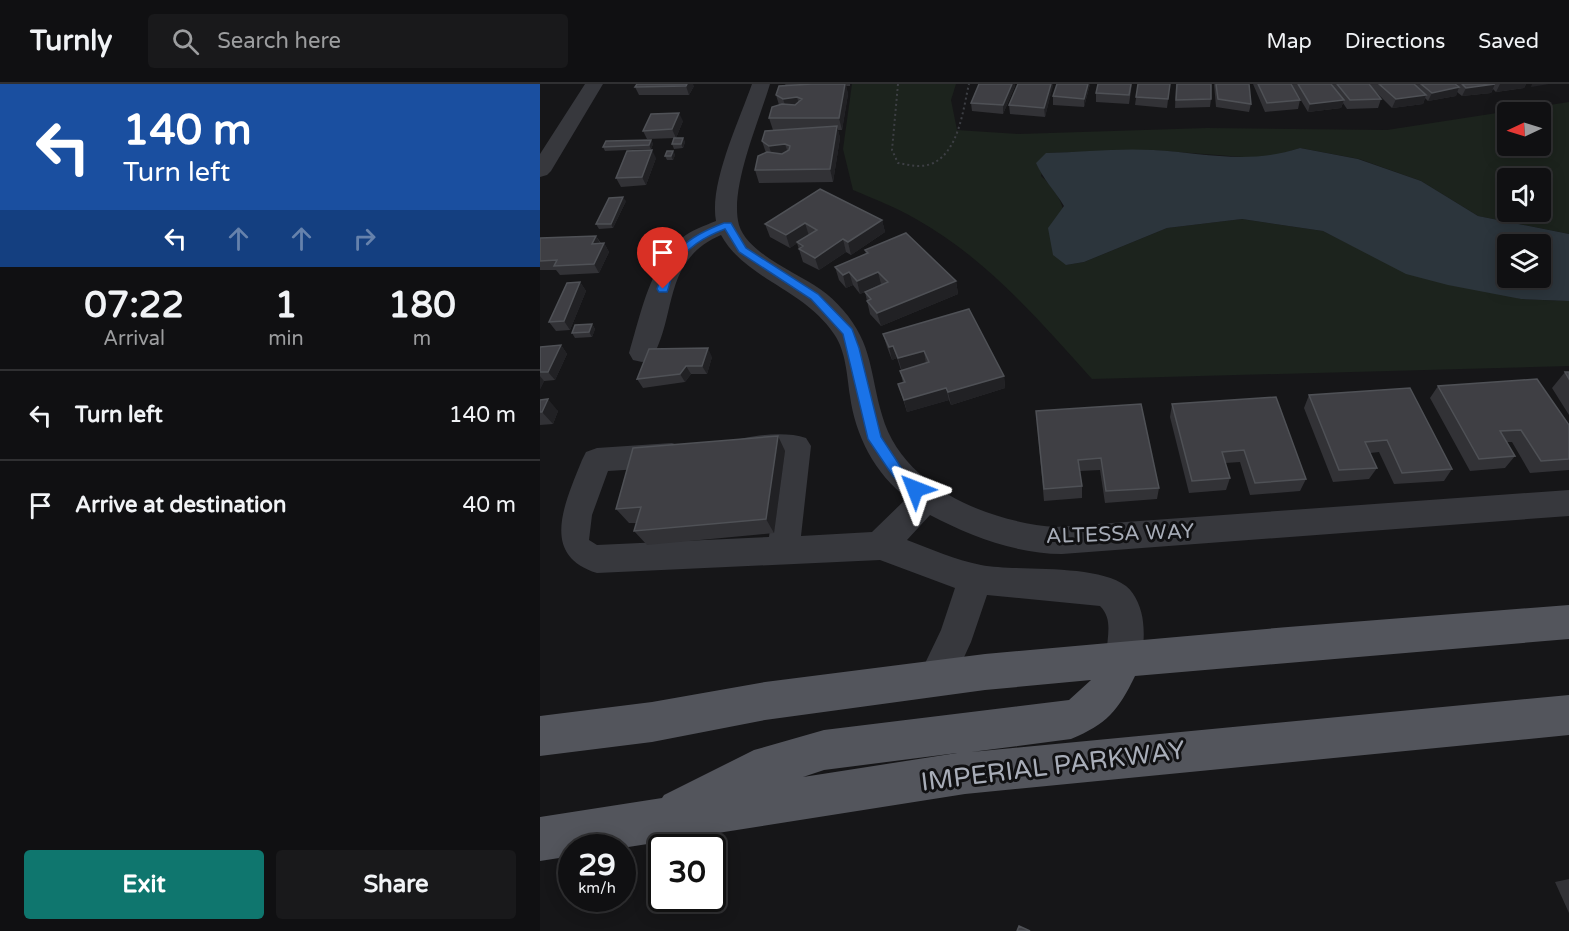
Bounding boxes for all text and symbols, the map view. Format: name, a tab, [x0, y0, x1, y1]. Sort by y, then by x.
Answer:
search box	[148, 14, 568, 68]
text: Turnly	[30, 24, 112, 58]
icon: search	[169, 25, 202, 58]
text: Search here	[217, 28, 341, 54]
text: Map	[1266, 29, 1312, 54]
text: Directions	[1345, 29, 1445, 54]
text: Saved	[1478, 29, 1539, 54]
north arrow	[1497, 102, 1551, 156]
map controls	[1497, 102, 1551, 288]
text: 140 m	[123, 105, 252, 156]
icon: left	[24, 108, 102, 186]
text: Turn left	[123, 156, 230, 189]
button: sound	[1497, 168, 1551, 222]
icon: left	[159, 222, 192, 255]
icon: ahead	[222, 222, 255, 255]
icon: ahead	[285, 222, 318, 255]
icon: right	[348, 222, 381, 255]
pin	[637, 227, 688, 289]
button: layers	[1497, 234, 1551, 288]
icon: arrive	[646, 236, 679, 269]
text: 07:22	[84, 284, 184, 327]
text: 1	[275, 284, 297, 327]
text: 180	[388, 284, 456, 327]
text: Arrival	[103, 327, 165, 351]
text: min	[268, 327, 304, 351]
text: m	[413, 327, 431, 351]
icon: left	[24, 399, 57, 432]
text: Turn left	[75, 402, 163, 428]
text: 140 m	[449, 402, 516, 428]
position arrow	[883, 457, 947, 521]
icon: arrive	[24, 489, 57, 522]
text: Arrive at destination	[75, 492, 286, 518]
text: 40 m	[462, 492, 516, 518]
street label: ALTESSA WAY	[1045, 519, 1195, 549]
street label: IMPERIAL PARKWAY	[919, 734, 1187, 798]
speed limit sign: 30	[648, 834, 726, 912]
text: 29	[578, 847, 616, 884]
button: Exit	[24, 850, 264, 919]
button: Share	[276, 850, 516, 919]
text: km/h	[578, 879, 616, 897]

